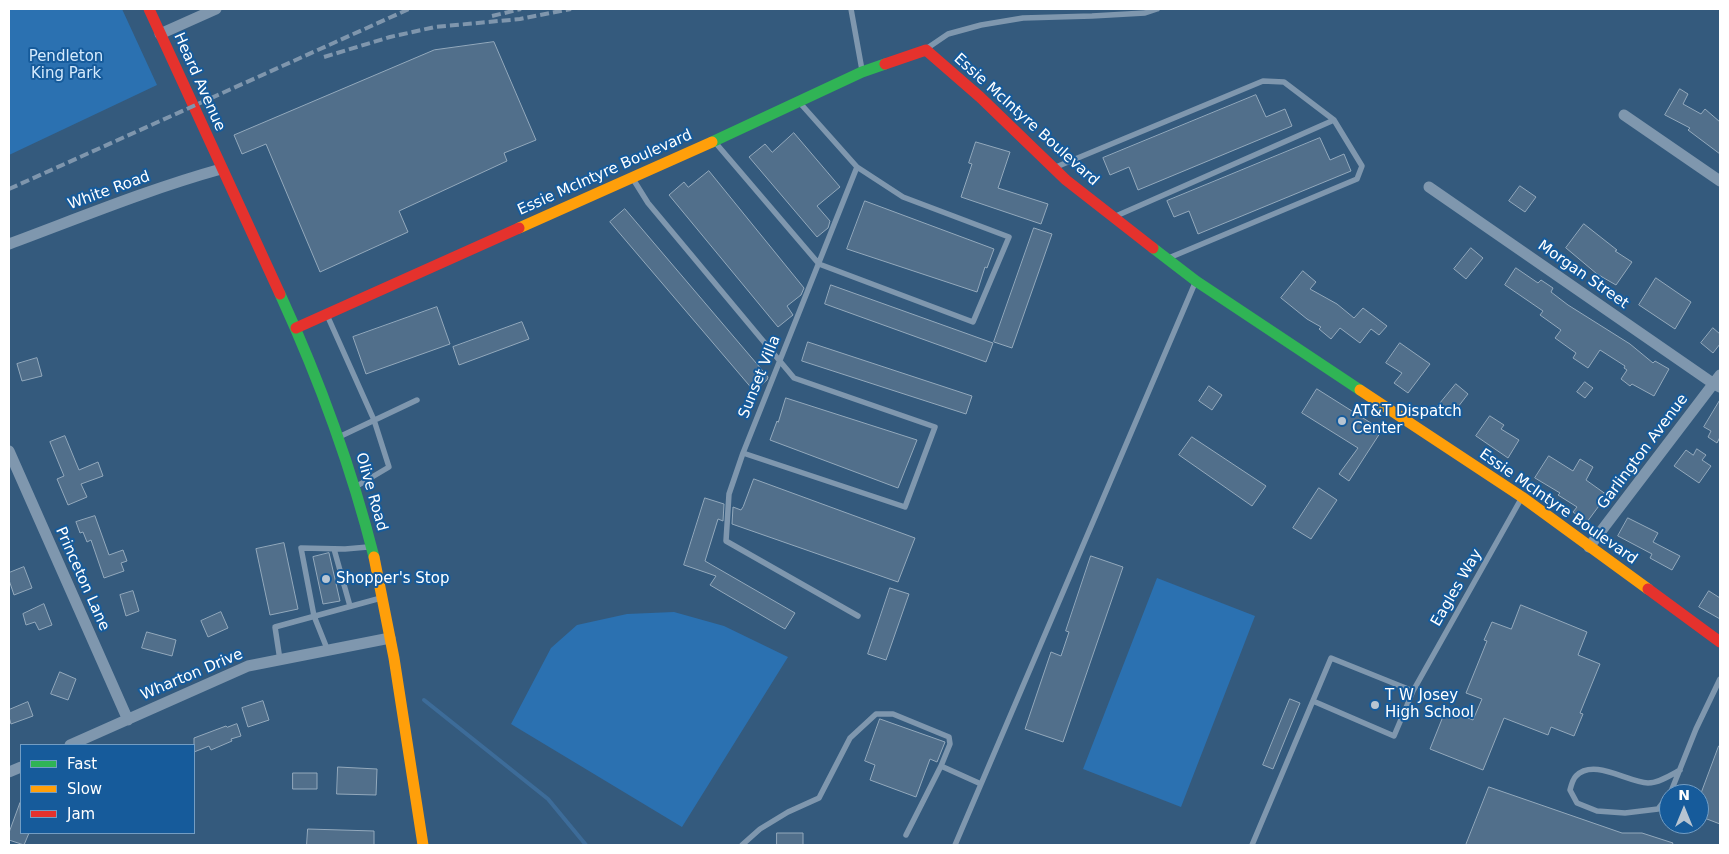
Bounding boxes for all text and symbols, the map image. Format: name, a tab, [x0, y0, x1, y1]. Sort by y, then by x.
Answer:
street label: Heard Avenue	[169, 30, 229, 134]
park label: Pendleton King Park	[29, 48, 103, 83]
street label: Essie McIntyre Boulevard	[950, 50, 1102, 190]
street label: Essie McIntyre Boulevard	[515, 126, 695, 220]
street label: White Road	[66, 168, 152, 214]
street label: Morgan Street	[1534, 237, 1632, 313]
street label: Sunset Villa	[735, 333, 785, 421]
street label: Garlington Avenue	[1594, 391, 1692, 513]
place label: AT&T Dispatch Center	[1352, 403, 1462, 438]
marker: AT&T Dispatch Center	[1336, 415, 1348, 427]
street label: Essie McIntyre Boulevard	[1475, 445, 1641, 569]
street label: Olive Road	[351, 451, 391, 533]
street label: Princeton Lane	[51, 524, 113, 634]
street label: Eagles Way	[1428, 546, 1486, 630]
place label: Shopper's Stop	[336, 570, 449, 588]
marker: Shopper's Stop	[320, 573, 332, 585]
street label: Wharton Drive	[138, 645, 246, 705]
place label: T W Josey High School	[1385, 687, 1474, 722]
marker: T W Josey High School	[1369, 699, 1381, 711]
legend	[20, 744, 195, 834]
text: Fast	[67, 755, 97, 773]
text: Slow	[67, 780, 102, 798]
north arrow	[1659, 784, 1709, 834]
text: N	[1678, 787, 1690, 803]
text: Jam	[67, 805, 95, 823]

